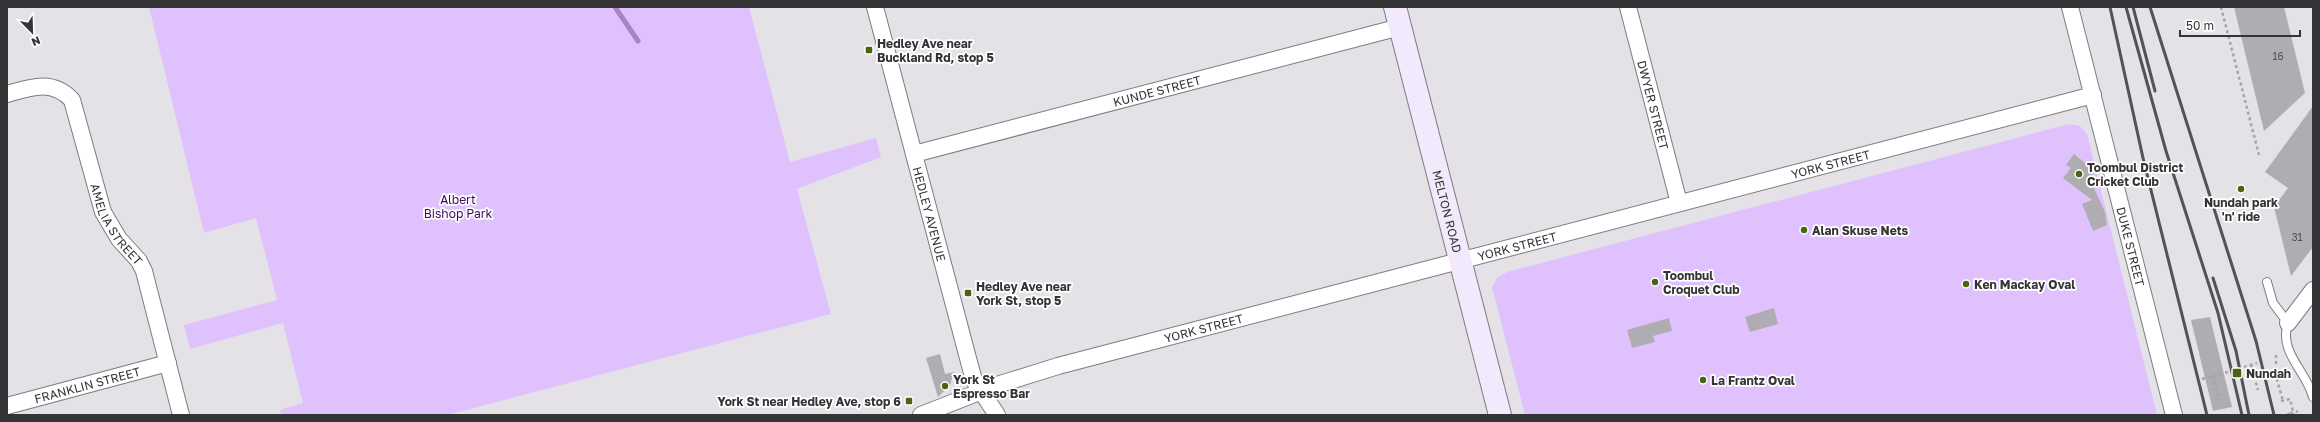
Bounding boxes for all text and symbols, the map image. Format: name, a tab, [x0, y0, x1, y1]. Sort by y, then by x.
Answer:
north arrow	[12, 12, 52, 52]
scale bar	[2180, 12, 2300, 38]
text: 50 m	[2186, 18, 2214, 33]
text: N	[30, 34, 42, 49]
place label: Hedley Ave near Buckland Rd, stop 5	[877, 36, 994, 65]
marker: Hedley Ave near Buckland Rd, stop 5	[864, 45, 874, 55]
house number: 16	[2273, 50, 2283, 62]
street label: DWYER STREET	[1635, 58, 1672, 152]
street label: KUNDE STREET	[1111, 72, 1203, 109]
street label: YORK STREET	[1789, 146, 1872, 181]
place label: Toombul District Cricket Club	[2087, 160, 2183, 189]
street label: HEDLEY AVENUE	[910, 165, 949, 263]
street label: MELTON ROAD	[1430, 168, 1465, 254]
marker: Toombul District Cricket Club	[2074, 169, 2084, 179]
street label: AMELIA STREET	[88, 182, 146, 268]
marker: Nundah park 'n' ride	[2236, 184, 2246, 194]
park label: Albert Bishop Park	[424, 192, 492, 221]
place label: Nundah park 'n' ride	[2204, 195, 2278, 224]
street label: DUKE STREET	[2114, 205, 2148, 288]
place label: Alan Skuse Nets	[1812, 223, 1909, 238]
marker: Alan Skuse Nets	[1799, 225, 1809, 235]
street label: YORK STREET	[1476, 228, 1559, 263]
house number: 31	[2292, 231, 2302, 243]
place label: Toombul Croquet Club	[1663, 268, 1740, 297]
marker: Toombul Croquet Club	[1650, 277, 1660, 287]
place label: Ken Mackay Oval	[1974, 277, 2075, 292]
place label: Hedley Ave near York St, stop 5	[976, 279, 1072, 308]
marker: Ken Mackay Oval	[1961, 279, 1971, 289]
marker: Hedley Ave near York St, stop 5	[963, 288, 973, 298]
street label: YORK STREET	[1162, 310, 1245, 345]
street label: FRANKLIN STREET	[33, 363, 142, 406]
place label: Nundah	[2246, 366, 2291, 381]
marker: Nundah	[2231, 367, 2243, 379]
place label: York St Espresso Bar	[953, 372, 1030, 401]
place label: La Frantz Oval	[1711, 373, 1795, 388]
marker: La Frantz Oval	[1698, 375, 1708, 385]
marker: York St Espresso Bar	[940, 381, 950, 391]
place label: York St near Hedley Ave, stop 6	[717, 394, 901, 409]
marker: York St near Hedley Ave, stop 6	[904, 396, 914, 406]

